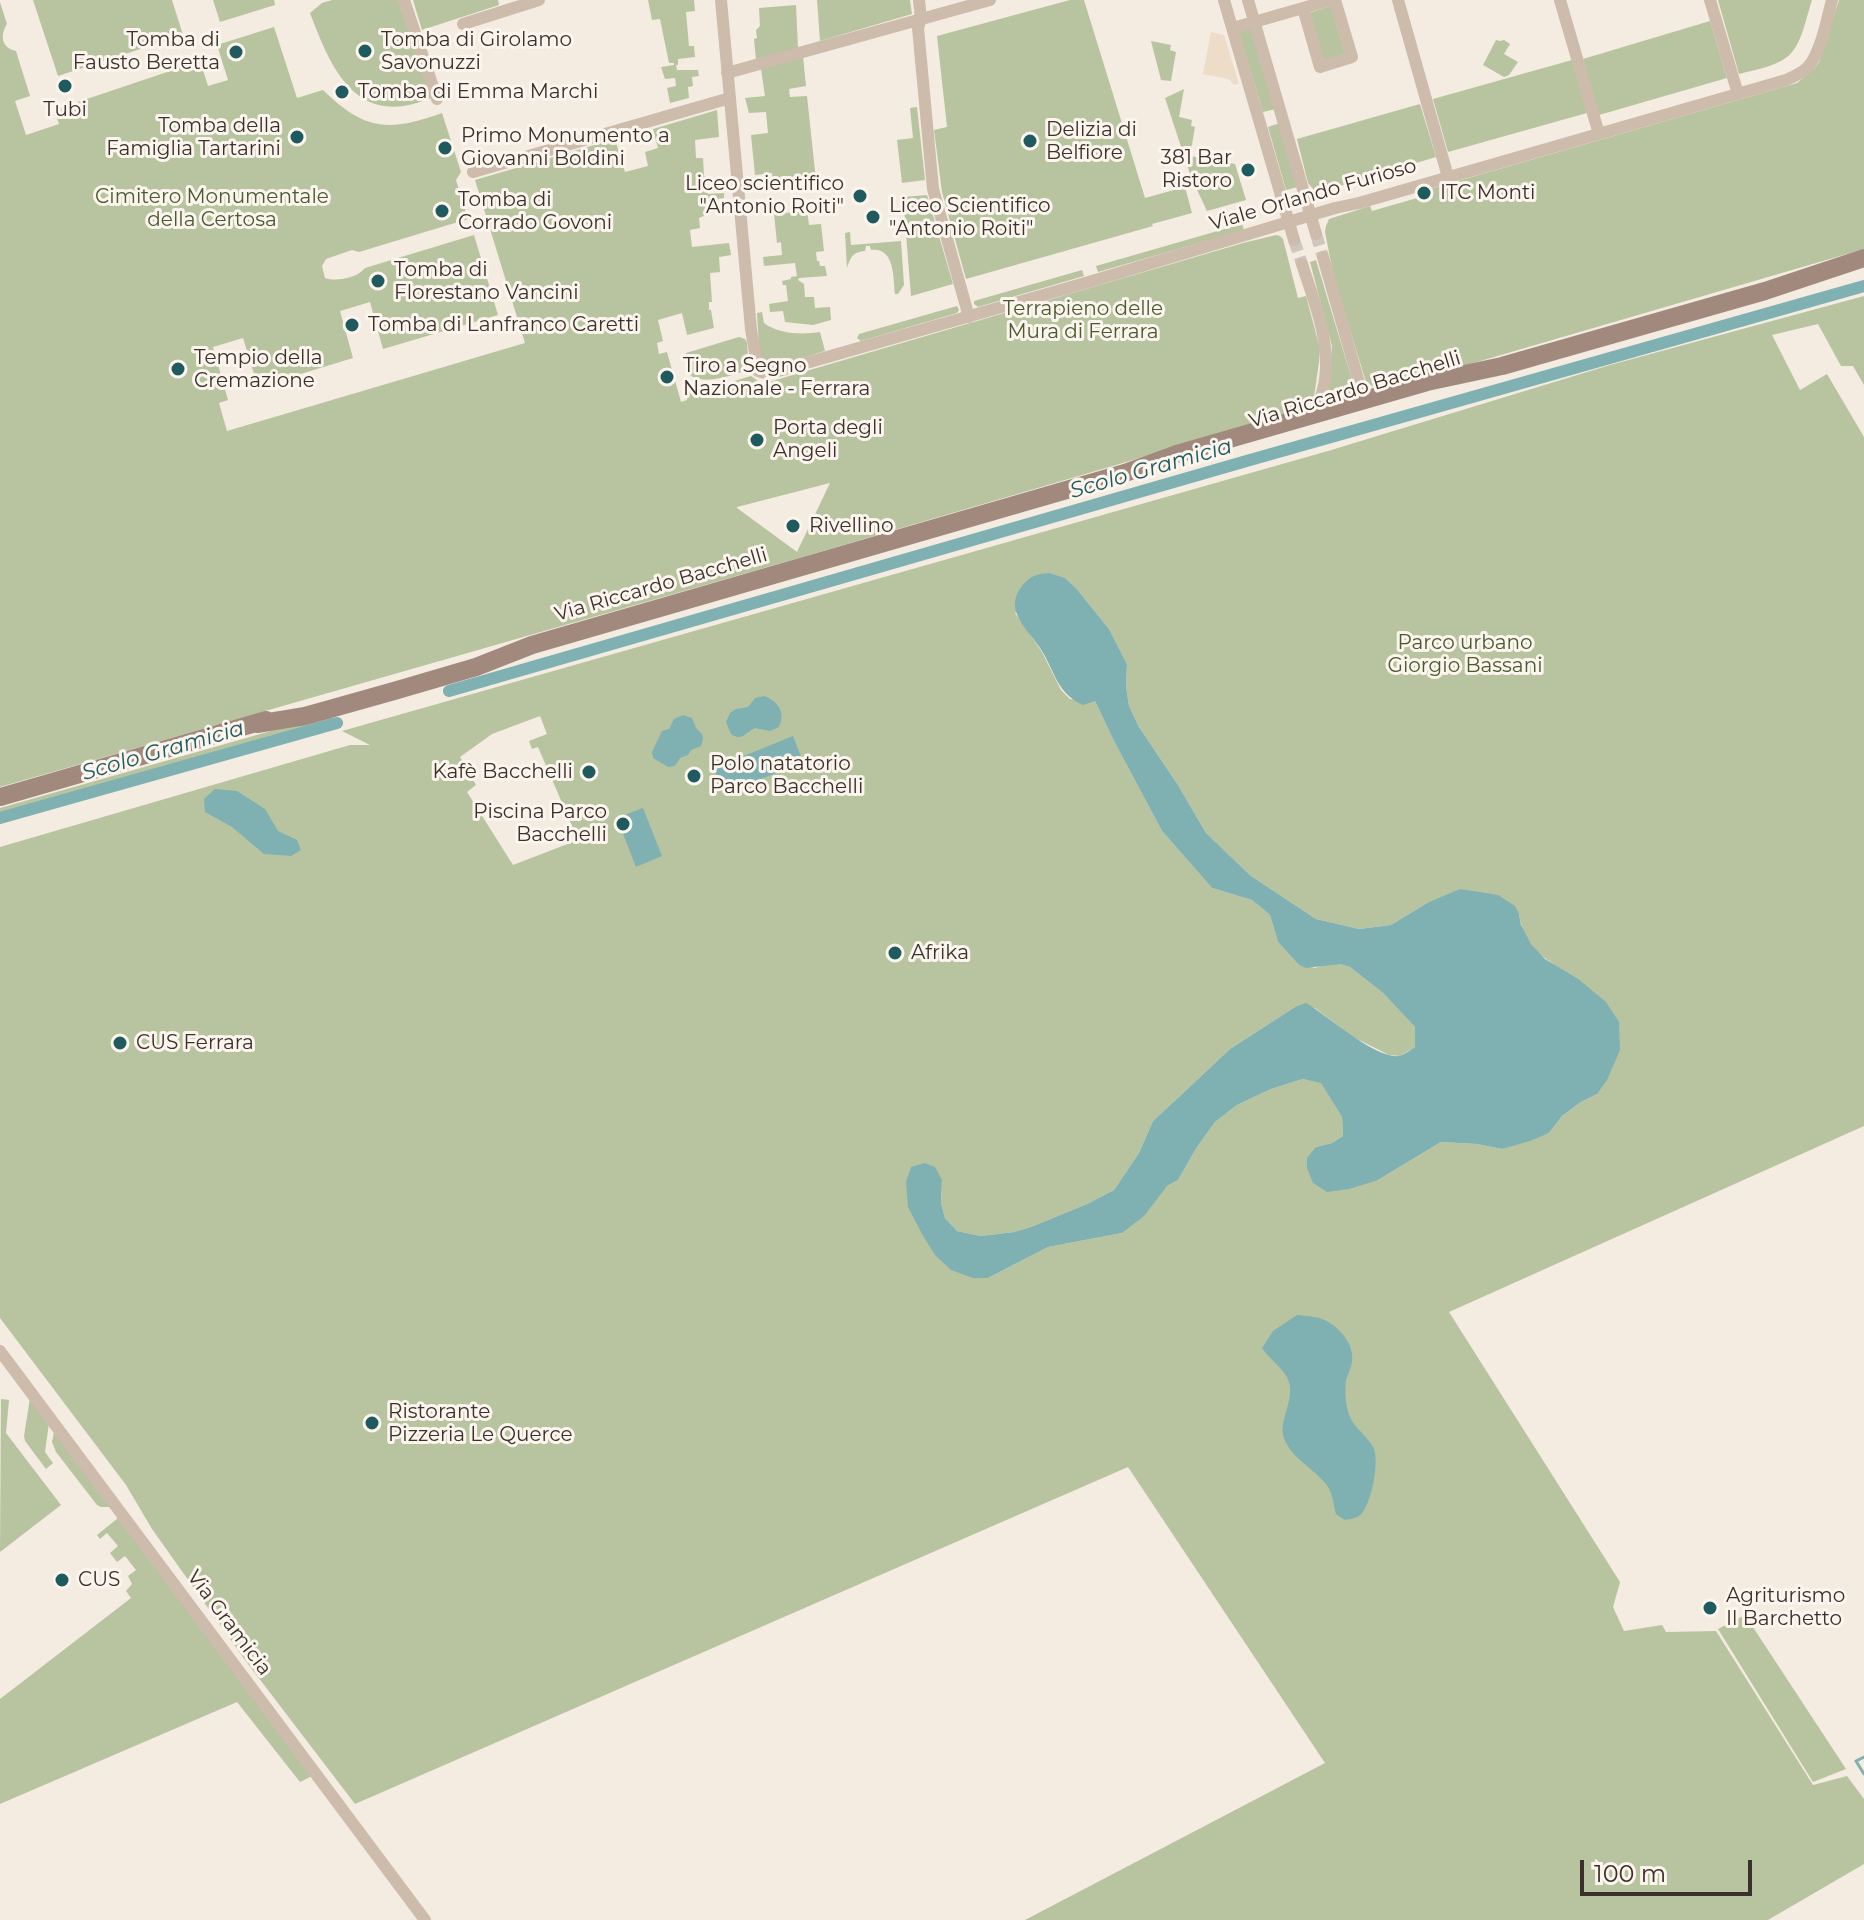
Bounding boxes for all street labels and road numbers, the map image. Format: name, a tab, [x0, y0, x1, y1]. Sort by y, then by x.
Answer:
street label: Viale Orlando Furioso	[1207, 154, 1419, 236]
street label: Via Riccardo Bacchelli	[1246, 346, 1464, 434]
street label: Via Riccardo Bacchelli	[552, 543, 770, 627]
street label: Via Gramicia	[182, 1566, 276, 1680]

